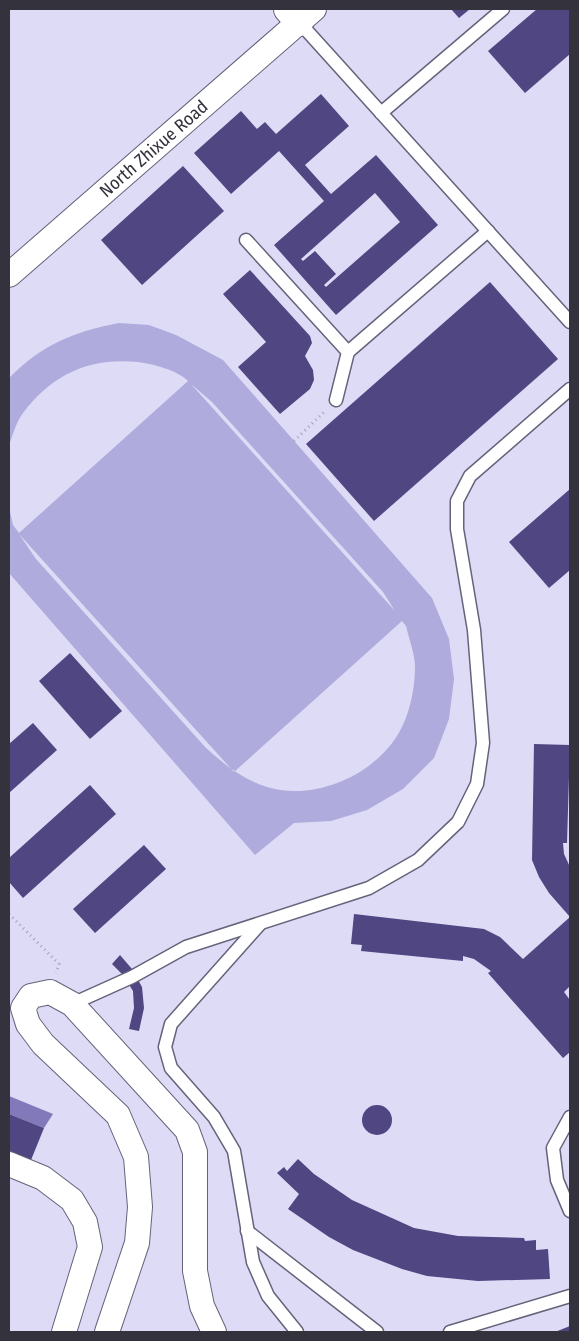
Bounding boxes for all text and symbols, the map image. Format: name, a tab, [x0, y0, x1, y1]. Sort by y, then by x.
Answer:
street label: North Zhixue Road	[95, 96, 212, 202]

